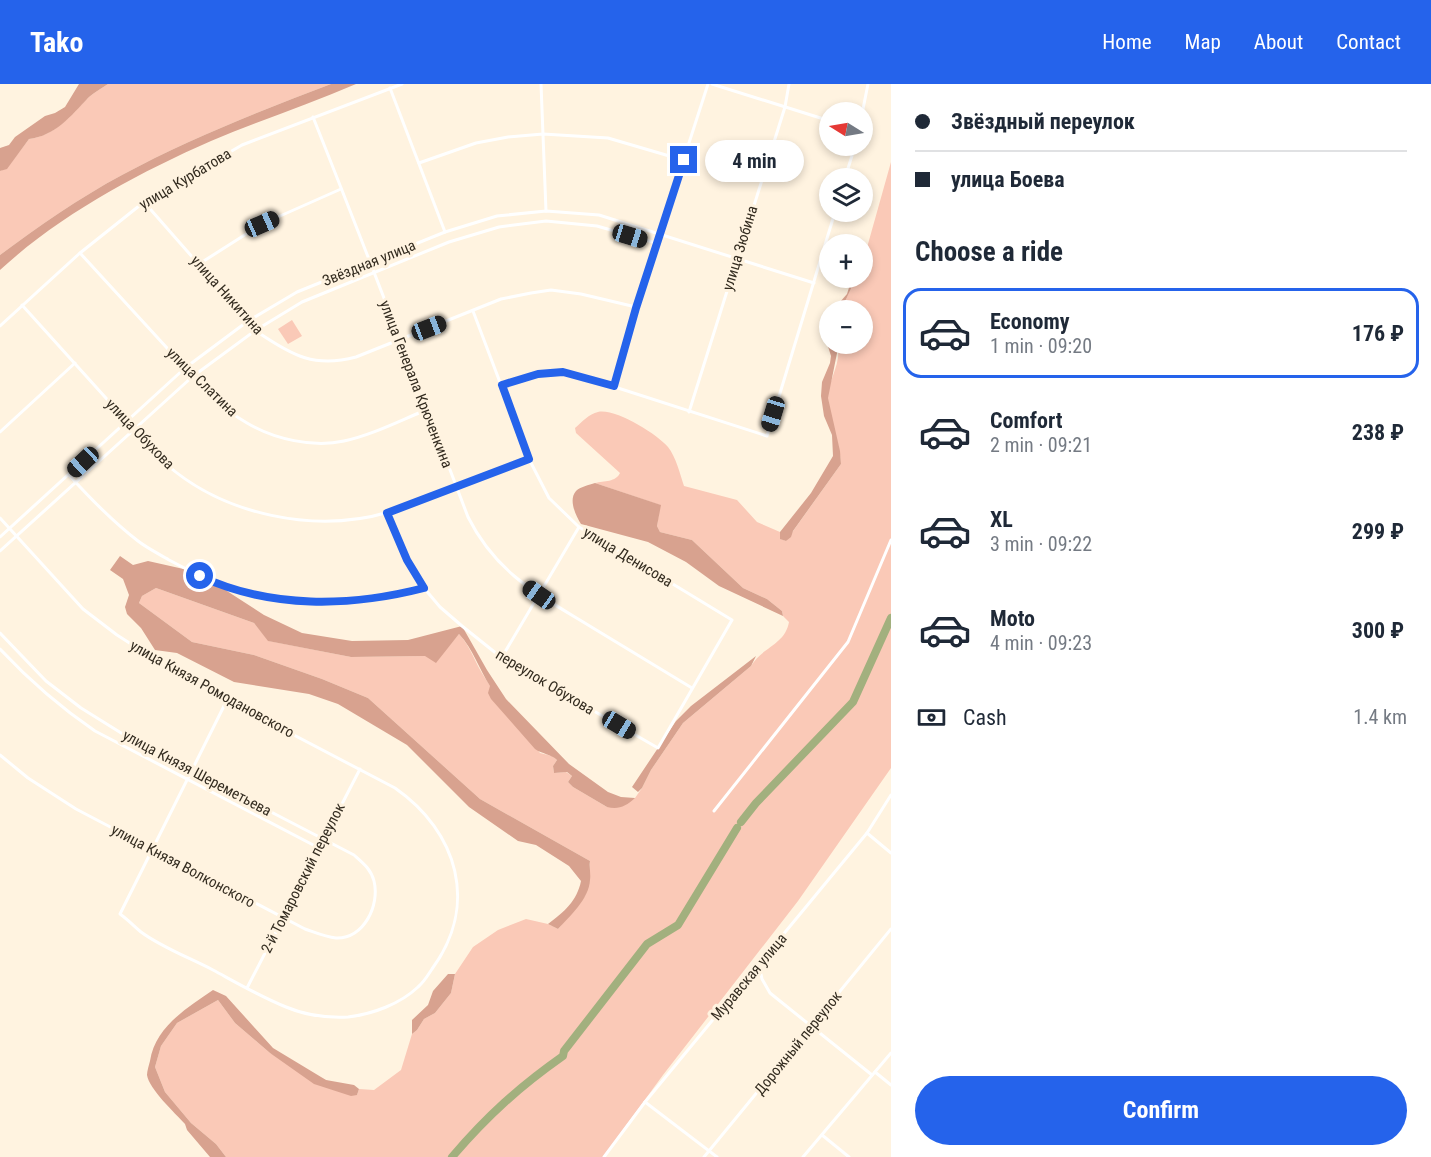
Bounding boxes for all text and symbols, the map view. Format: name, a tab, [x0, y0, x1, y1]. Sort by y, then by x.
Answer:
text: Tako	[30, 26, 83, 59]
text: Home	[1102, 30, 1152, 54]
text: Map	[1185, 30, 1221, 54]
text: About	[1254, 30, 1303, 54]
text: Contact	[1336, 30, 1401, 54]
north arrow	[819, 102, 873, 156]
map controls	[819, 102, 873, 354]
text: Звёздный переулок	[951, 109, 1135, 134]
callout: 4 min	[705, 139, 804, 181]
street label: улица Курбатова	[136, 144, 234, 214]
route end	[670, 146, 697, 173]
text: 4 min	[732, 149, 777, 173]
text: улица Боева	[951, 167, 1065, 192]
button: layers	[819, 168, 873, 222]
street label: улица Зюбина	[719, 203, 761, 293]
car	[242, 208, 282, 240]
car	[610, 222, 650, 250]
button: +	[819, 234, 873, 288]
street label: Звёздная улица	[320, 236, 418, 290]
text: Choose a ride	[915, 236, 1063, 268]
street label: улица Никитина	[187, 252, 267, 338]
street label: улица Генерала Крюченкина	[376, 298, 456, 470]
button: −	[819, 300, 873, 354]
icon: car	[918, 306, 972, 360]
text: Economy	[990, 309, 1070, 334]
car	[409, 313, 449, 343]
text: 176 ₽	[1352, 321, 1404, 346]
text: 1 min · 09:20	[990, 334, 1092, 358]
street label: улица Слатина	[163, 344, 241, 420]
car	[759, 394, 787, 434]
street label: улица Обухова	[102, 395, 178, 473]
icon: car	[918, 405, 972, 459]
text: Comfort	[990, 408, 1063, 433]
text: 238 ₽	[1352, 420, 1404, 445]
text: 2 min · 09:21	[990, 433, 1092, 457]
car	[64, 443, 102, 481]
icon: car	[918, 504, 972, 558]
text: XL	[990, 507, 1013, 532]
text: 299 ₽	[1352, 519, 1404, 544]
street label: улица Денисова	[580, 523, 676, 591]
text: 3 min · 09:22	[990, 532, 1092, 556]
route start	[186, 562, 213, 589]
car	[519, 577, 559, 613]
icon: car	[918, 603, 972, 657]
text: Moto	[990, 606, 1035, 631]
text: 300 ₽	[1352, 618, 1404, 643]
text: 4 min · 09:23	[990, 631, 1092, 655]
street label: улица Князя Ромодановского	[127, 636, 297, 742]
street label: переулок Обухова	[492, 645, 598, 719]
icon: cash	[915, 701, 948, 734]
text: Cash	[963, 705, 1007, 730]
text: 1.4 km	[1353, 705, 1407, 729]
car	[599, 708, 639, 742]
street label: улица Князя Шереметьева	[120, 726, 274, 820]
street label: 2-й Томаровский переулок	[257, 800, 349, 956]
street label: улица Князя Волконского	[108, 820, 258, 912]
street label: Муравская улица	[707, 930, 791, 1024]
street label: Дорожный переулок	[751, 987, 845, 1099]
button: Confirm	[915, 1076, 1407, 1145]

